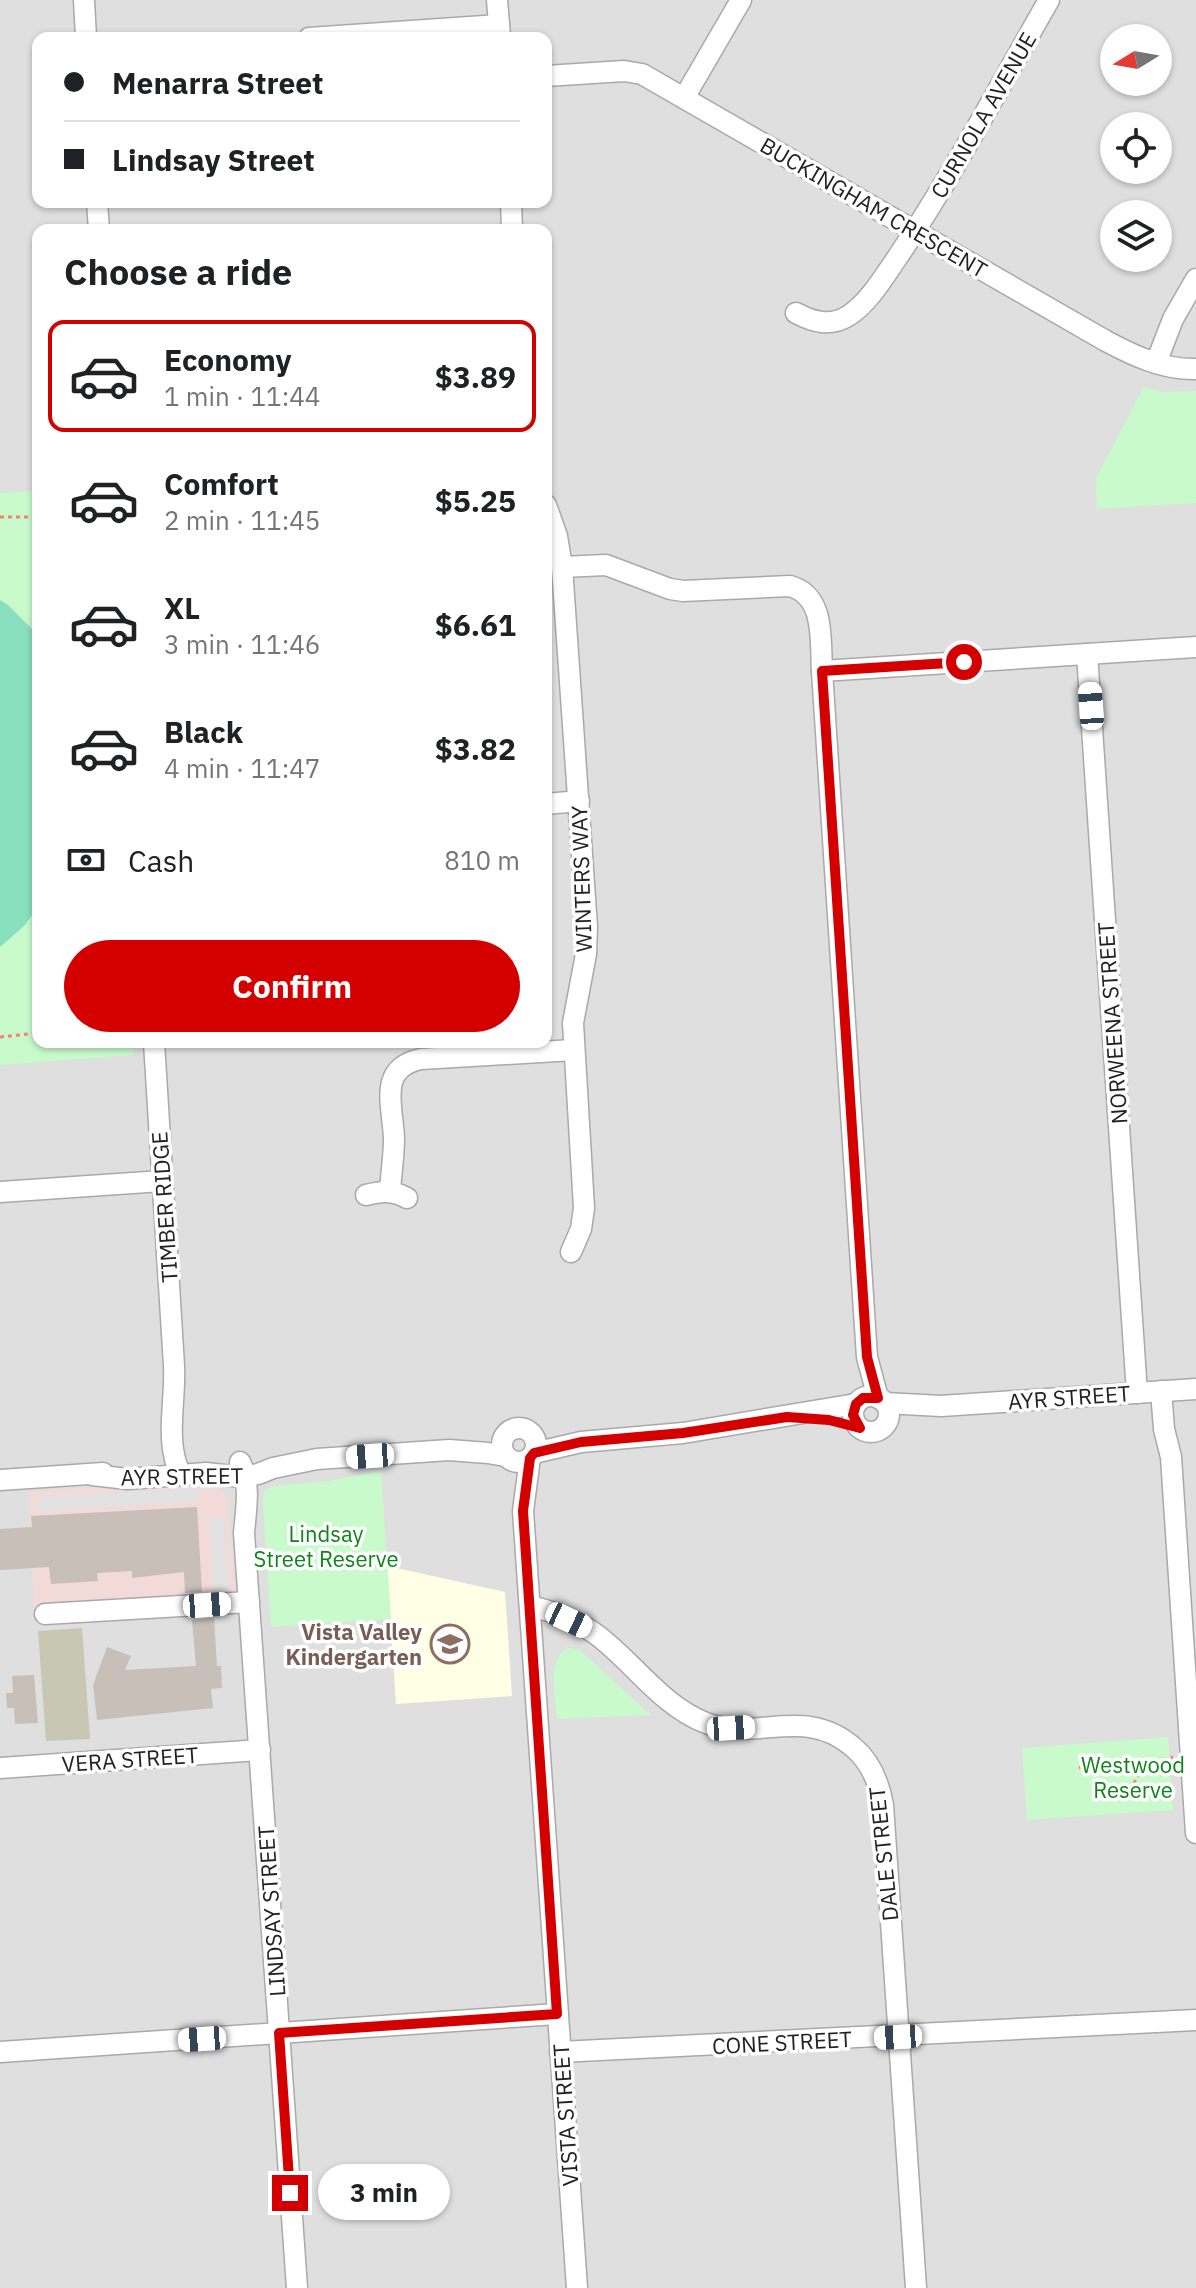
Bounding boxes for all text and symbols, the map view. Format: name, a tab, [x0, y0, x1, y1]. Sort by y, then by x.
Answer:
north arrow	[1100, 24, 1172, 96]
map controls	[1100, 24, 1172, 272]
street label: CURNOLA AVENUE	[924, 27, 1042, 203]
text: Menarra Street	[112, 63, 324, 102]
button: locate	[1100, 112, 1172, 184]
street label: BUCKINGHAM CRESCENT	[755, 130, 993, 284]
text: Lindsay Street	[112, 140, 315, 179]
button: layers	[1100, 200, 1172, 272]
text: Choose a ride	[64, 248, 292, 295]
icon: car	[68, 340, 140, 412]
text: Economy	[164, 340, 292, 379]
text: $3.89	[435, 357, 516, 396]
text: 1 min · 11:44	[164, 379, 320, 413]
icon: car	[68, 464, 140, 536]
text: Comfort	[164, 464, 279, 503]
text: $5.25	[435, 481, 516, 520]
text: 2 min · 11:45	[164, 503, 320, 537]
icon: car	[68, 588, 140, 660]
text: XL	[164, 588, 200, 627]
text: $6.61	[435, 605, 516, 644]
text: 3 min · 11:46	[164, 627, 320, 661]
route start	[946, 644, 982, 680]
car	[1077, 681, 1105, 731]
icon: car	[68, 712, 140, 784]
text: Black	[164, 712, 243, 751]
text: $3.82	[435, 729, 516, 768]
text: 4 min · 11:47	[164, 751, 320, 785]
street label: WINTERS WAY	[564, 805, 598, 953]
icon: cash	[64, 838, 108, 882]
text: Cash	[128, 841, 194, 880]
text: 810 m	[444, 843, 520, 877]
street label: NORWEENA STREET	[1090, 921, 1134, 1125]
button: Confirm	[64, 940, 520, 1032]
street label: TIMBER RIDGE	[144, 1131, 184, 1283]
street label: AYR STREET	[1007, 1378, 1132, 1416]
car	[345, 1442, 395, 1470]
street label: AYR STREET	[120, 1460, 244, 1492]
park label: Lindsay Street Reserve	[253, 1519, 399, 1573]
car	[182, 1591, 232, 1619]
car	[542, 1599, 596, 1641]
place label: Vista Valley Kindergarten	[286, 1617, 422, 1671]
school or university icon: Vista Valley Kindergarten	[429, 1623, 471, 1665]
car	[706, 1715, 756, 1741]
street label: VERA STREET	[61, 1740, 200, 1778]
park label: Westwood Reserve	[1081, 1750, 1185, 1804]
street label: DALE STREET	[861, 1785, 904, 1923]
street label: LINDSAY STREET	[251, 1824, 291, 1998]
street label: CONE STREET	[711, 2024, 853, 2060]
car	[873, 2024, 923, 2050]
car	[177, 2025, 227, 2053]
street label: VISTA STREET	[546, 2042, 584, 2187]
callout: 3 min	[318, 2165, 450, 2221]
route end	[272, 2175, 308, 2211]
text: 3 min	[350, 2175, 418, 2209]

